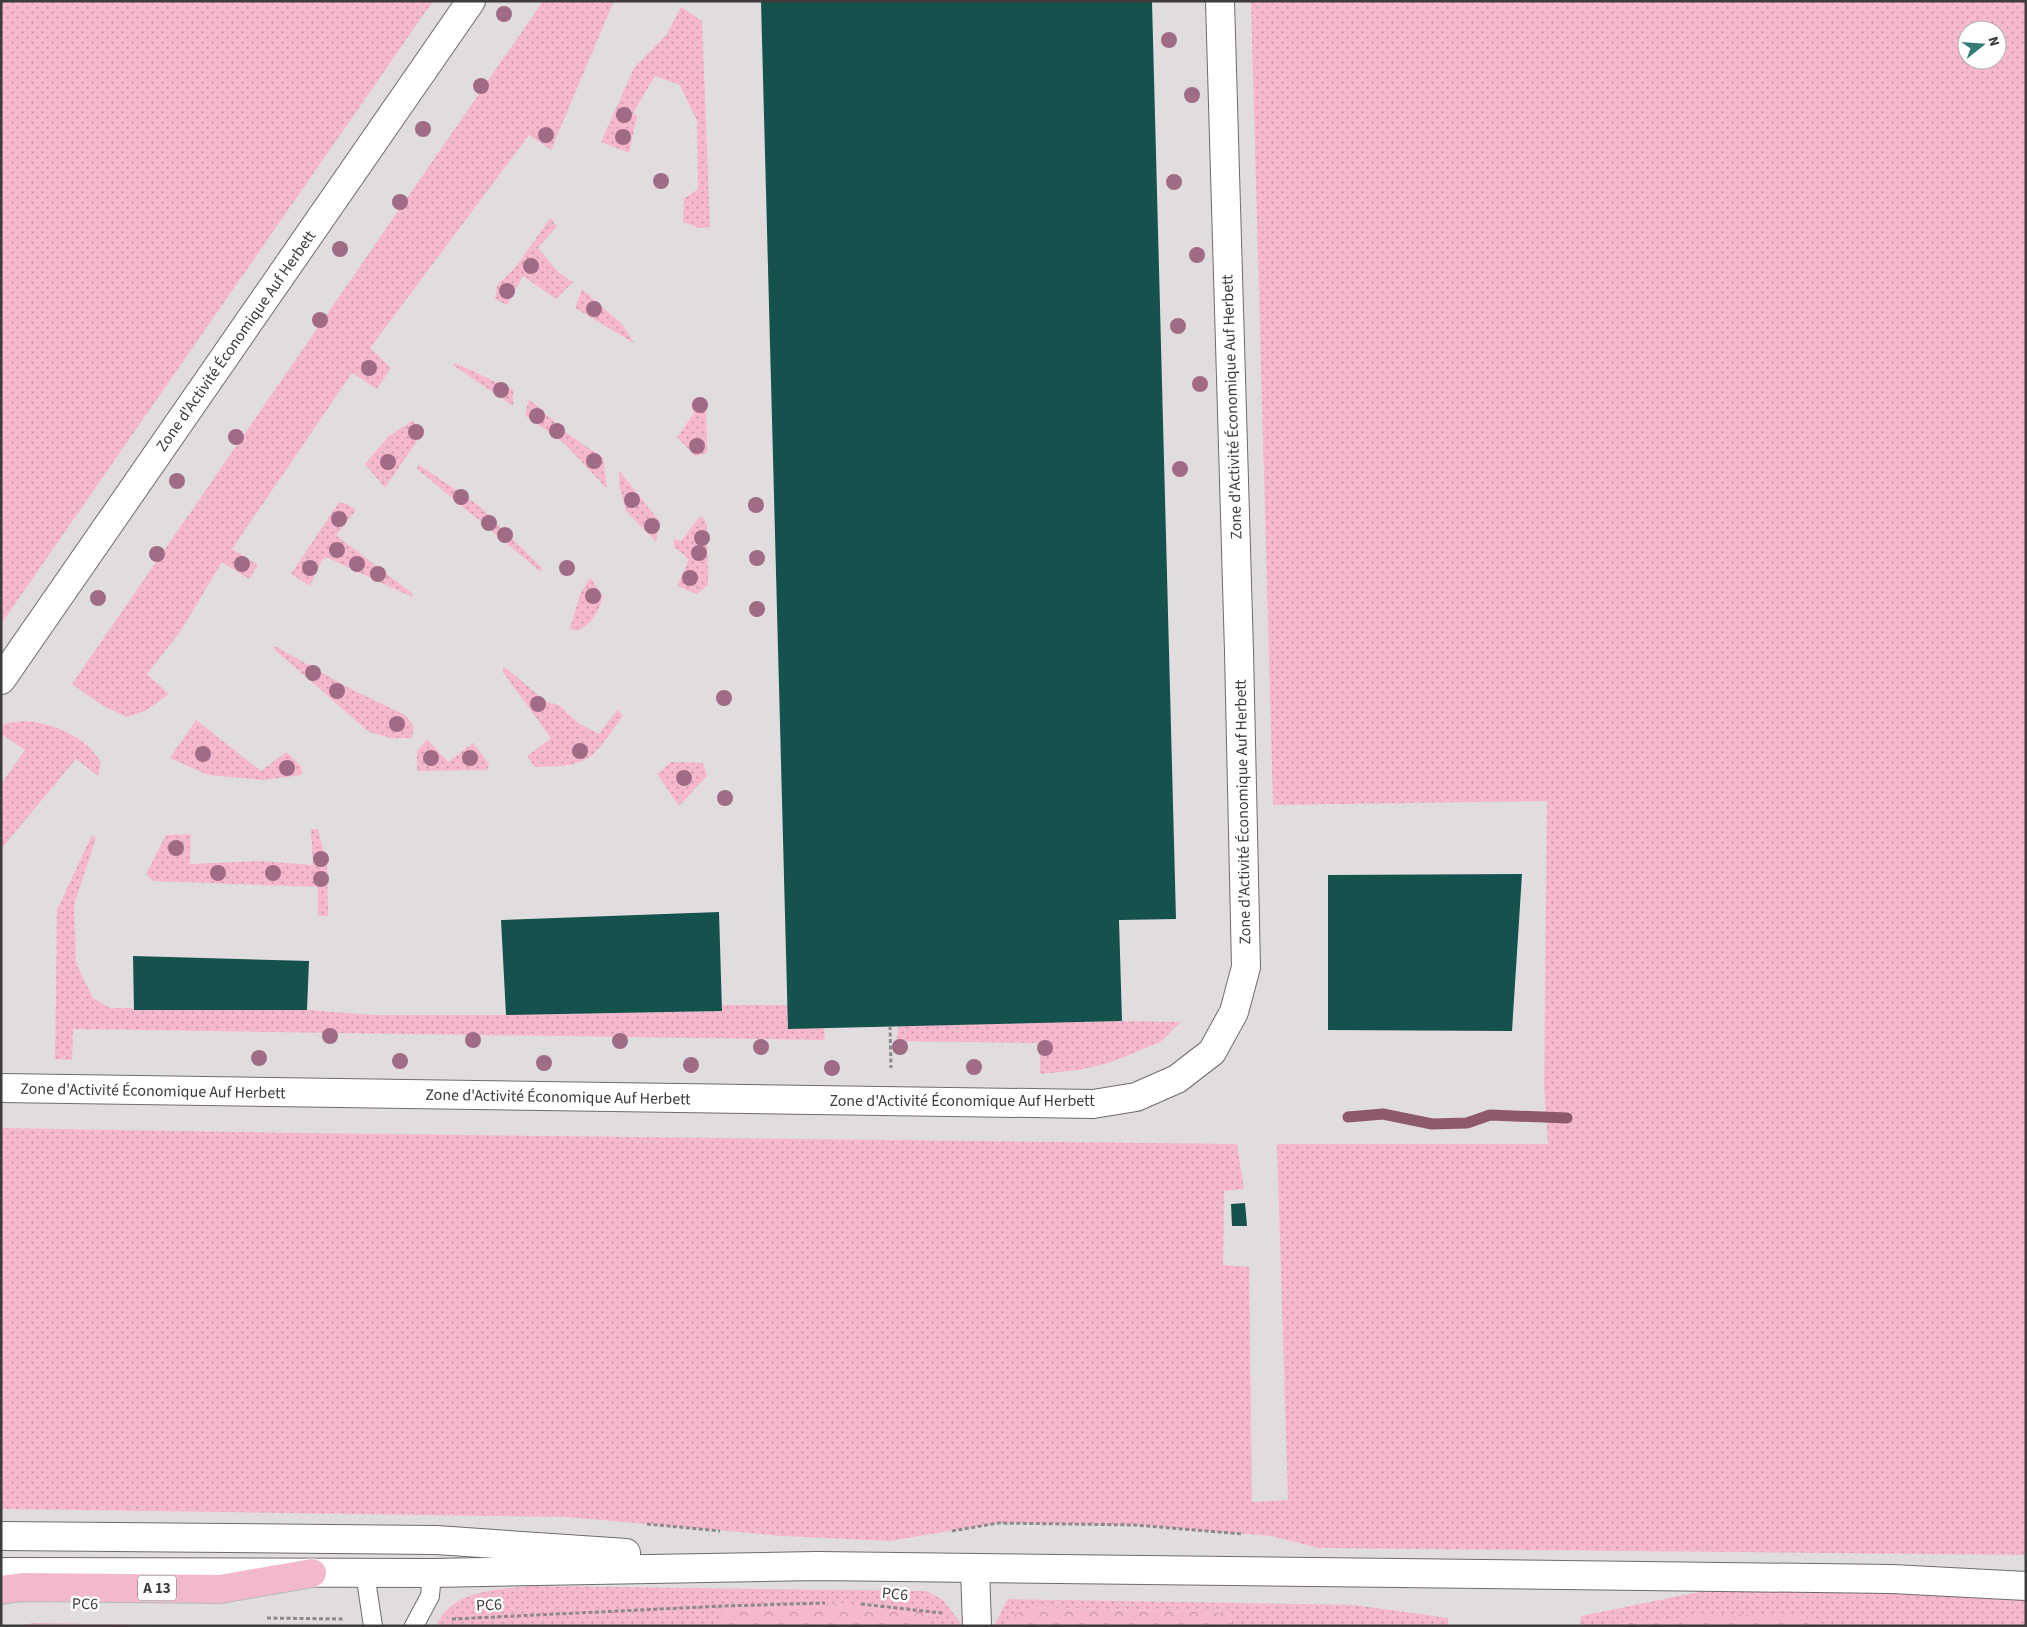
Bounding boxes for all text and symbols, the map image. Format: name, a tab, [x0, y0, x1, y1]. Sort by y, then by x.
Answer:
north arrow	[1957, 20, 2007, 70]
text: N	[1983, 34, 2004, 49]
street label: Zone d'Activité Économique Auf Herbett	[151, 226, 321, 456]
street label: Zone d'Activité Économique Auf Herbett	[1216, 274, 1248, 540]
street label: Zone d'Activité Économique Auf Herbett	[1230, 679, 1256, 945]
street label: Zone d'Activité Économique Auf Herbett	[20, 1078, 286, 1104]
street label: Zone d'Activité Économique Auf Herbett	[425, 1084, 691, 1110]
street label: Zone d'Activité Économique Auf Herbett	[829, 1090, 1095, 1112]
road number: A 13	[138, 1576, 176, 1600]
street label: PC6	[881, 1582, 909, 1606]
street label: PC6	[72, 1593, 98, 1615]
street label: PC6	[475, 1593, 503, 1617]

